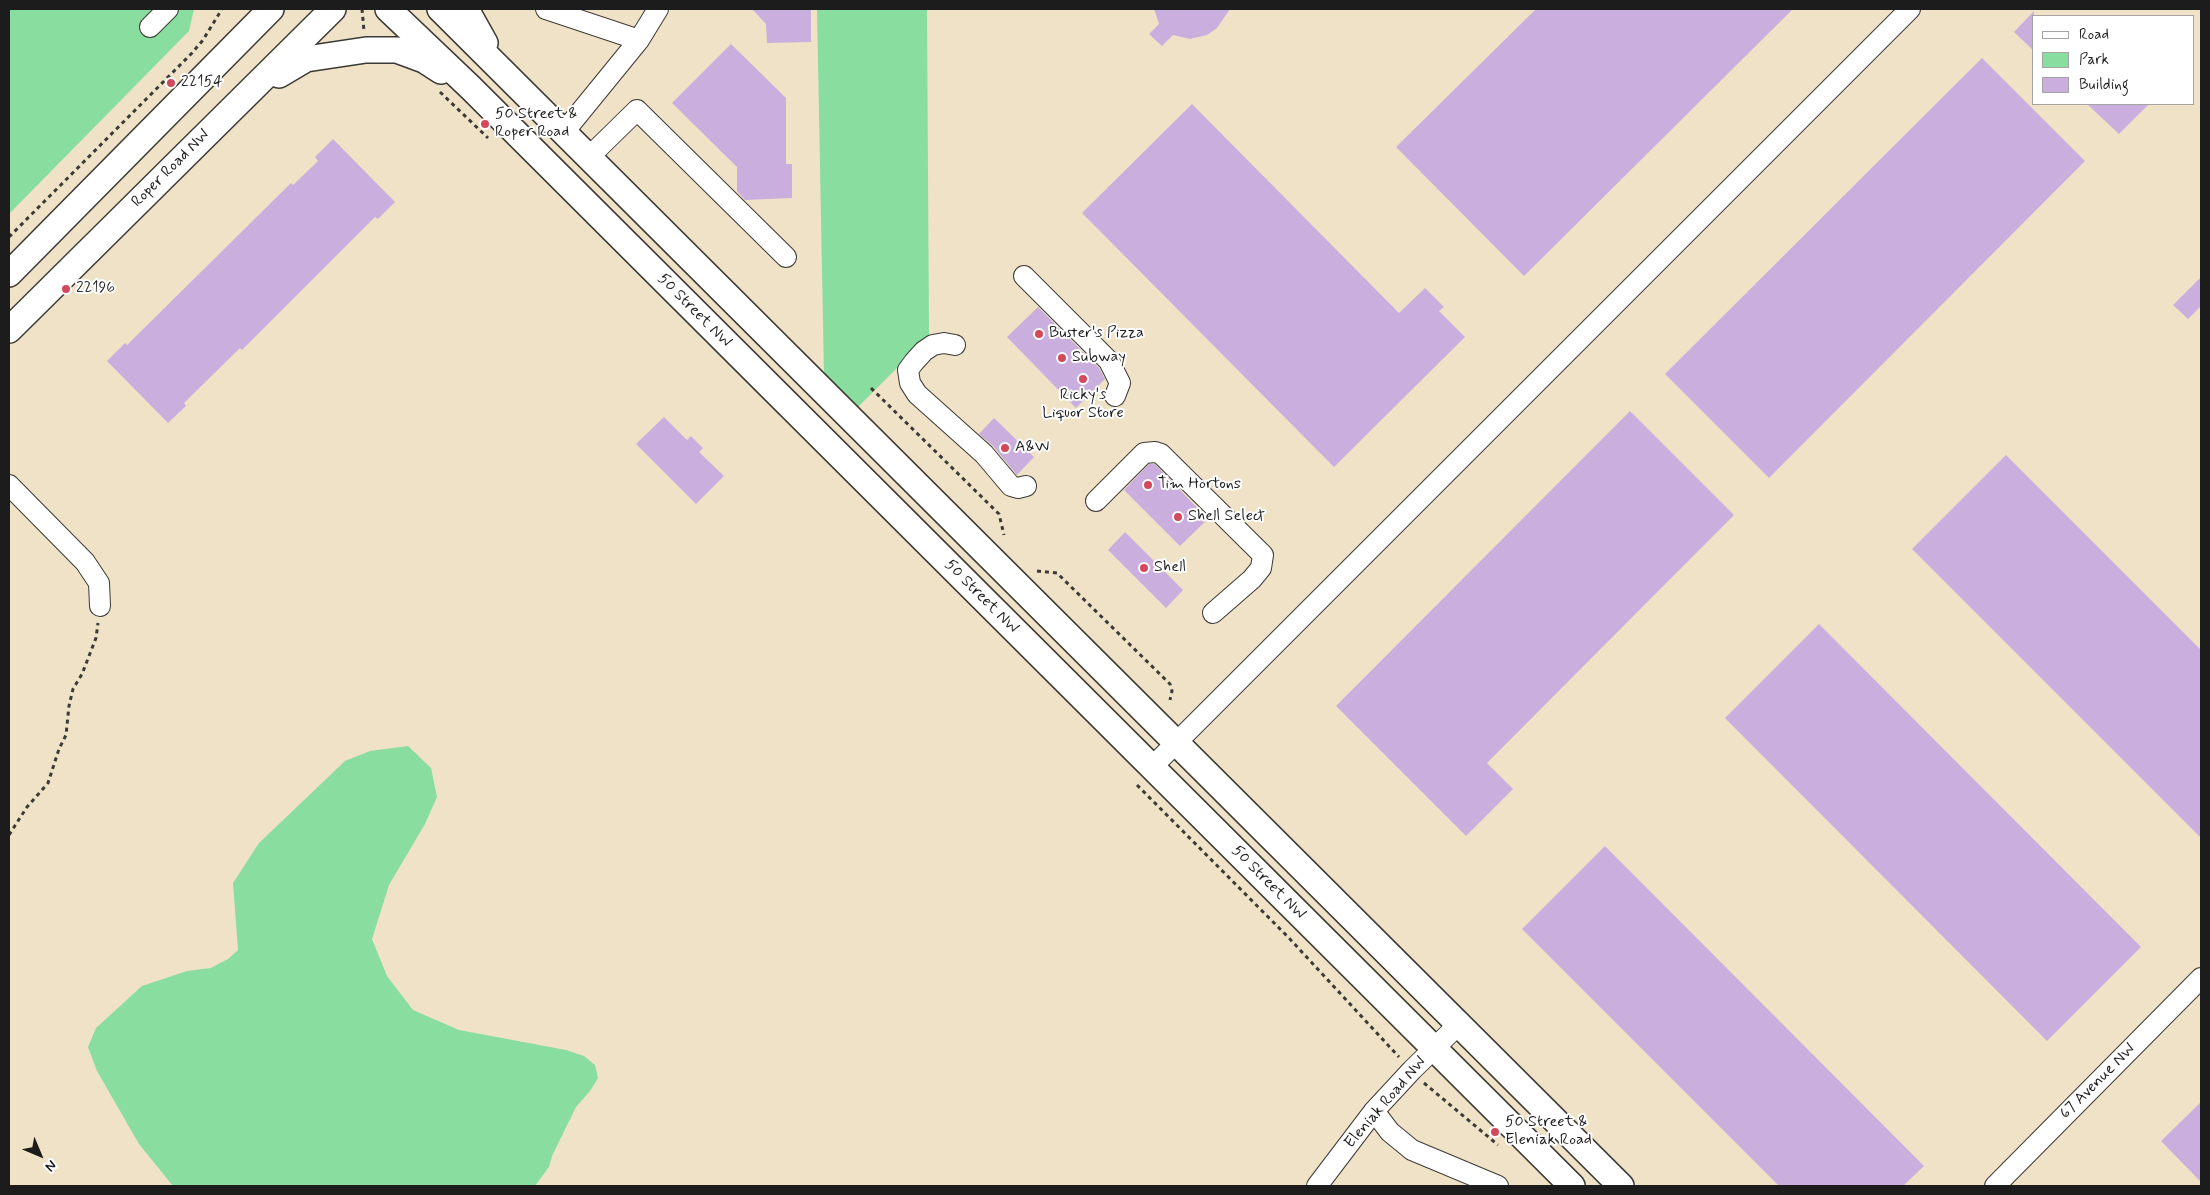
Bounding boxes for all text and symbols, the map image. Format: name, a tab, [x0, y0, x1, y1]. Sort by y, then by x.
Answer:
legend	[2032, 15, 2195, 105]
text: Road	[2079, 25, 2109, 45]
text: Park	[2079, 50, 2109, 70]
place label: 22154	[181, 73, 223, 93]
text: Building	[2079, 75, 2129, 95]
marker: 22154	[165, 77, 177, 89]
place label: 50 Street & Roper Road	[495, 105, 577, 143]
marker: 50 Street & Roper Road	[479, 118, 491, 130]
street label: Roper Road NW	[128, 126, 214, 212]
street label: 50 Street NW	[653, 270, 735, 352]
place label: 22196	[76, 279, 115, 299]
marker: 22196	[60, 283, 72, 295]
place label: Buster's Pizza	[1049, 324, 1144, 344]
marker: Buster's Pizza	[1033, 328, 1045, 340]
place label: Subway	[1072, 348, 1126, 368]
marker: Subway	[1056, 352, 1068, 364]
marker: Ricky's Liquor Store	[1077, 373, 1089, 385]
place label: Ricky's Liquor Store	[1042, 386, 1124, 424]
place label: A&W	[1015, 438, 1049, 458]
marker: A&W	[999, 442, 1011, 454]
place label: Tim Hortons	[1158, 475, 1241, 495]
marker: Tim Hortons	[1142, 479, 1154, 491]
place label: Shell Select	[1188, 507, 1265, 527]
marker: Shell Select	[1172, 511, 1184, 523]
street label: 50 Street NW	[940, 556, 1022, 638]
place label: Shell	[1154, 558, 1186, 578]
marker: Shell	[1138, 562, 1150, 574]
street label: 50 Street NW	[1227, 842, 1309, 924]
street label: 67 Avenue NW	[2056, 1040, 2140, 1124]
street label: Eleniak Road NW	[1341, 1053, 1431, 1153]
place label: 50 Street & Eleniak Road	[1505, 1113, 1592, 1151]
marker: 50 Street & Eleniak Road	[1489, 1126, 1501, 1138]
north arrow	[15, 1130, 65, 1180]
text: N	[41, 1156, 60, 1175]

